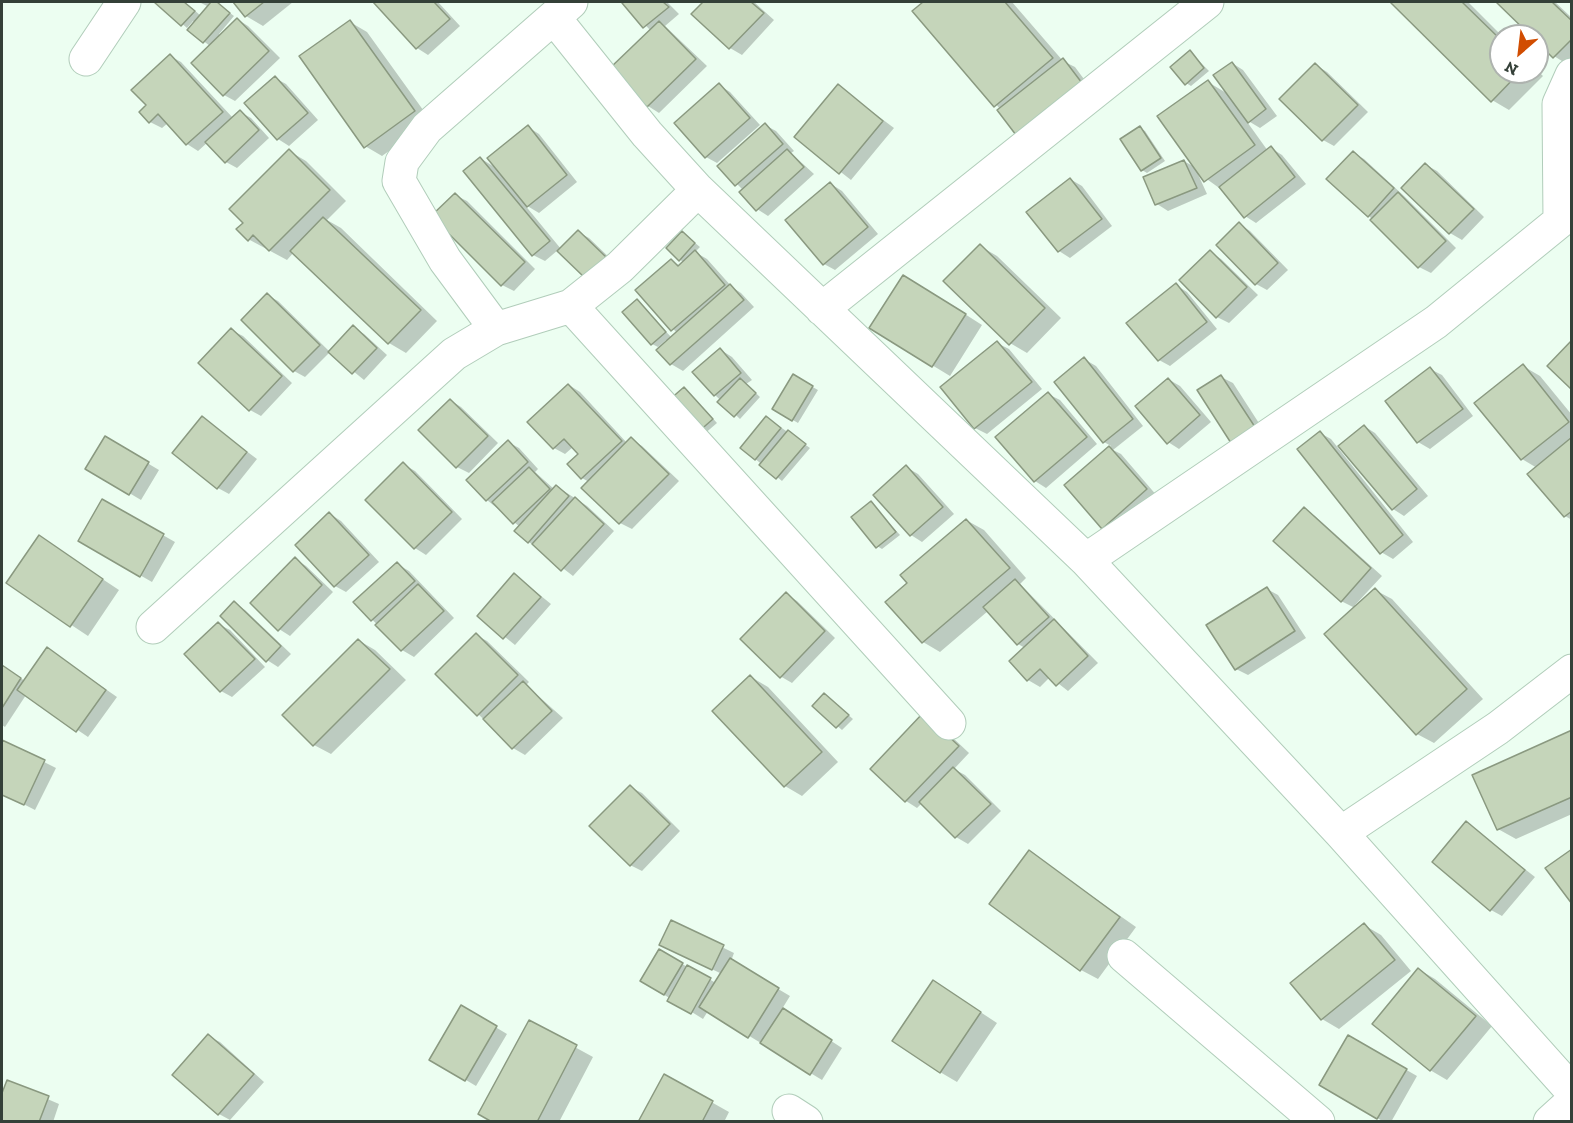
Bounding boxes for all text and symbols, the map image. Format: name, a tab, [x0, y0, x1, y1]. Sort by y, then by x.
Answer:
north arrow	[1489, 24, 1549, 84]
text: N	[1501, 57, 1521, 80]

